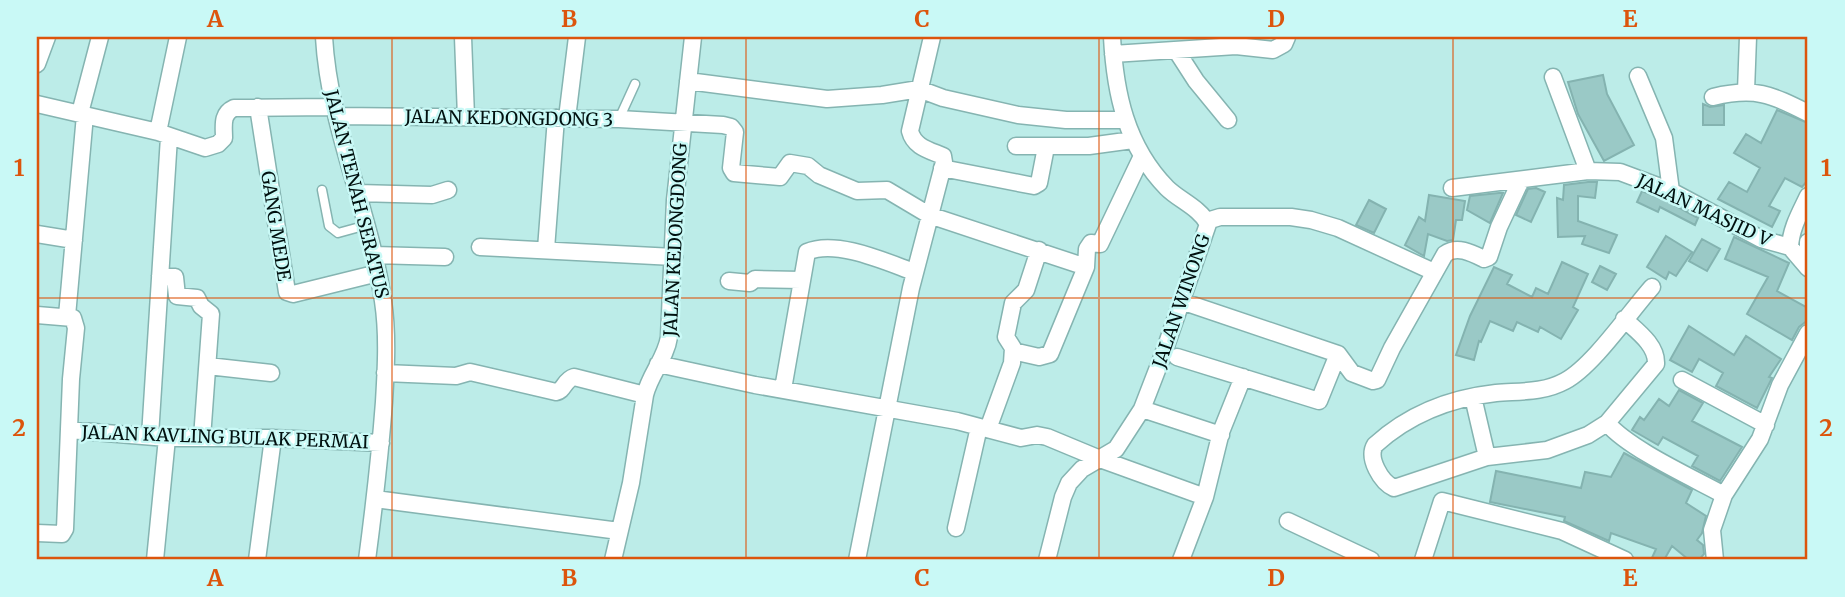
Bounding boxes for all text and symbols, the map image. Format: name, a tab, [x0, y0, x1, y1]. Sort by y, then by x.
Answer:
text: A	[206, 4, 224, 33]
text: B	[561, 4, 577, 33]
text: C	[914, 4, 930, 33]
text: D	[1267, 4, 1285, 33]
text: E	[1622, 4, 1638, 33]
street label: JALAN TENAH SERATUS	[320, 86, 394, 301]
street label: JALAN KEDONGDONG 3	[404, 105, 613, 131]
street label: JALAN KEDONGDONG	[658, 143, 692, 338]
text: 1	[14, 153, 25, 182]
text: 1	[1821, 153, 1832, 182]
street label: JALAN MASJID V	[1632, 168, 1776, 252]
street label: GANG MEDE	[256, 169, 296, 283]
street label: JALAN WINONG	[1147, 231, 1215, 372]
text: 2	[12, 413, 26, 442]
text: 2	[1819, 413, 1833, 442]
street label: JALAN KAVLING BULAK PERMAI	[80, 420, 369, 454]
text: A	[206, 563, 224, 592]
text: B	[561, 563, 577, 592]
text: C	[914, 563, 930, 592]
text: D	[1267, 563, 1285, 592]
text: E	[1622, 563, 1638, 592]

